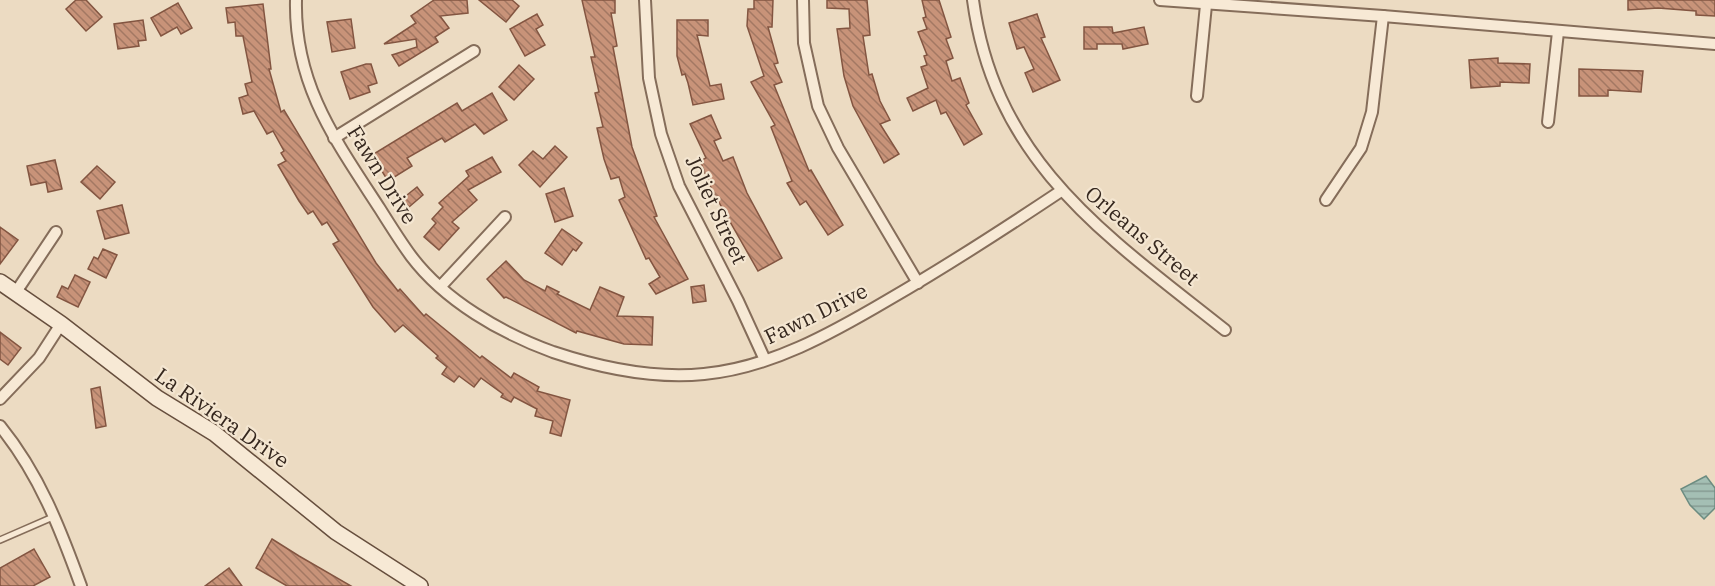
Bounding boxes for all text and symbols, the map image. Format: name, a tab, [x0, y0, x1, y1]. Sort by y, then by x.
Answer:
street label: Fawn Drive	[342, 120, 424, 229]
street label: Joliet Street	[680, 151, 754, 268]
street label: Orleans Street	[1080, 179, 1206, 291]
street label: Fawn Drive	[759, 276, 872, 350]
street label: La Riviera Drive	[150, 361, 295, 474]

